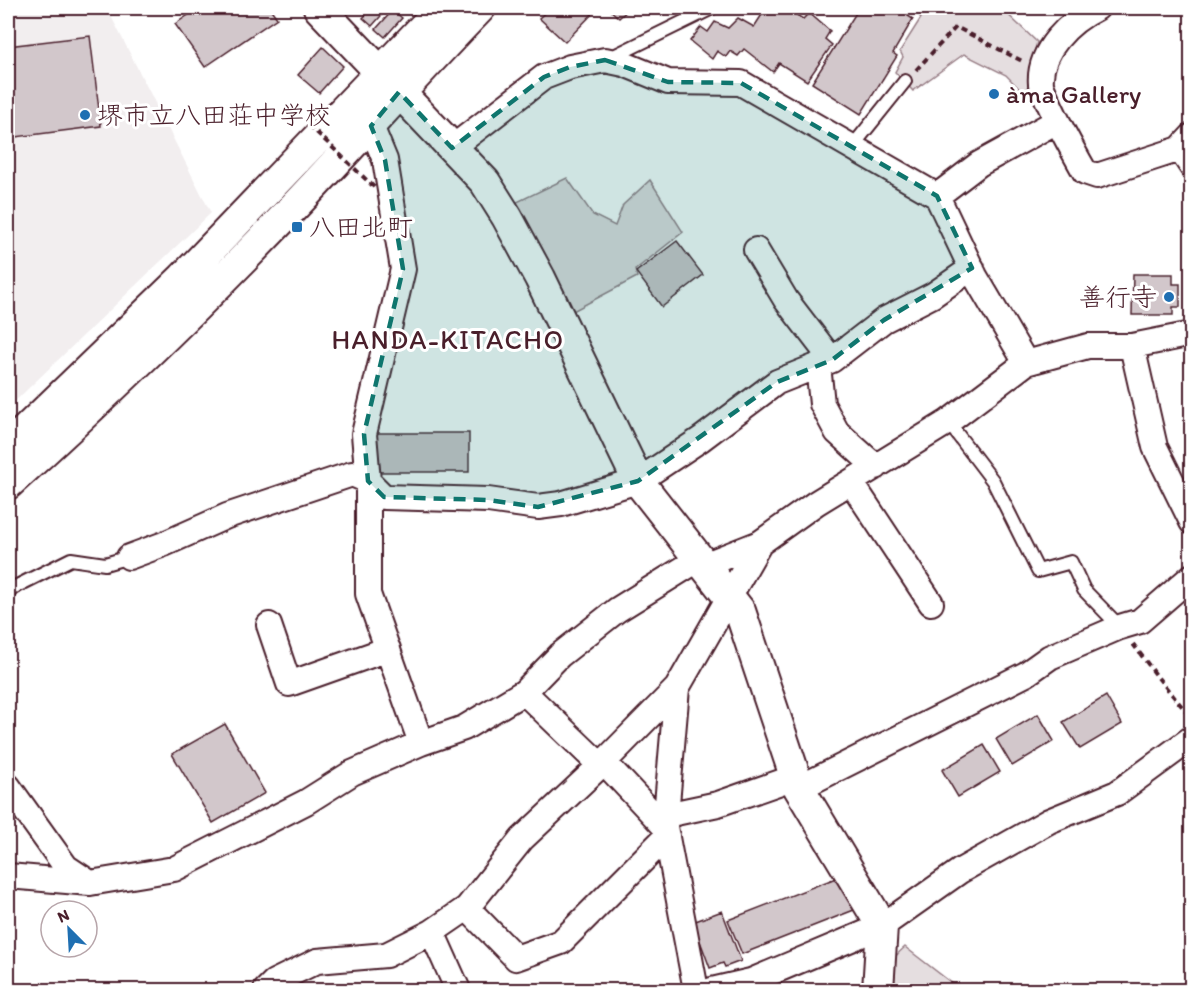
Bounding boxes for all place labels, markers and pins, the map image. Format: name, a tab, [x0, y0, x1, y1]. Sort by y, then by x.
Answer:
place label: àma Gallery	[1006, 78, 1141, 110]
marker: àma Gallery	[987, 87, 1001, 101]
place label: 堺市立八田荘中学校	[97, 99, 331, 131]
marker: 堺市立八田荘中学校	[78, 108, 92, 122]
place label: 八田北町	[309, 211, 413, 243]
marker: 八田北町	[290, 220, 304, 234]
place label: 善行寺	[1079, 281, 1157, 313]
marker: 善行寺	[1162, 290, 1176, 304]

